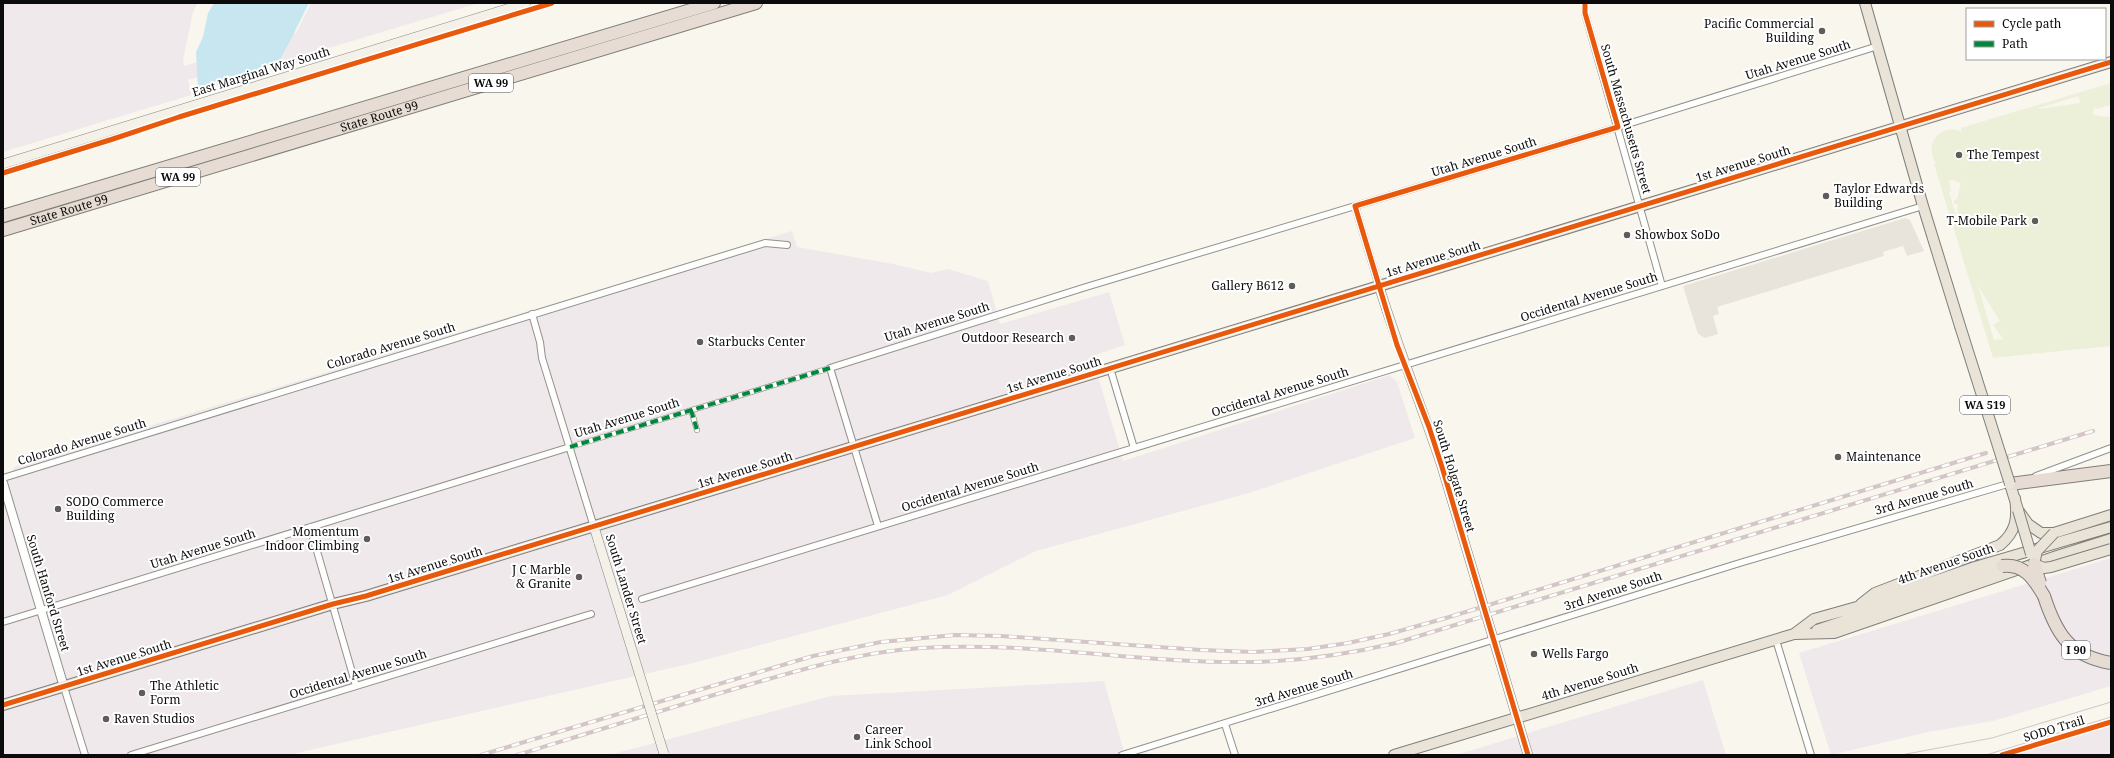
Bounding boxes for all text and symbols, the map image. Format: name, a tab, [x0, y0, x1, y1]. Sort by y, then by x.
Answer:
legend	[1966, 8, 2106, 60]
place label: Pacific Commercial Building	[1704, 15, 1815, 46]
text: Cycle path	[2002, 15, 2062, 32]
marker: Pacific Commercial Building	[1817, 26, 1827, 36]
street label: Utah Avenue South	[1743, 35, 1853, 84]
text: Path	[2002, 35, 2028, 52]
street label: East Marginal Way South	[190, 42, 332, 101]
street label: South Massachusetts Street	[1597, 42, 1656, 196]
road number: WA 99	[469, 74, 513, 92]
street label: State Route 99	[338, 96, 420, 136]
street label: Utah Avenue South	[1429, 132, 1539, 181]
street label: 1st Avenue South	[1693, 141, 1793, 186]
place label: The Tempest	[1967, 146, 2039, 163]
marker: The Tempest	[1954, 150, 1964, 160]
road number: WA 99	[156, 168, 200, 186]
place label: Taylor Edwards Building	[1834, 180, 1924, 211]
street label: State Route 99	[28, 190, 110, 229]
marker: Taylor Edwards Building	[1821, 191, 1831, 201]
place label: T-Mobile Park	[1947, 212, 2028, 229]
marker: T-Mobile Park	[2030, 216, 2040, 226]
place label: Showbox SoDo	[1635, 226, 1720, 243]
marker: Showbox SoDo	[1622, 230, 1632, 240]
street label: 1st Avenue South	[1383, 236, 1483, 281]
street label: Occidental Avenue South	[1518, 267, 1660, 326]
place label: Gallery B612	[1211, 277, 1284, 294]
marker: Gallery B612	[1287, 281, 1297, 291]
street label: Utah Avenue South	[882, 297, 992, 346]
street label: Colorado Avenue South	[325, 318, 458, 373]
place label: Outdoor Research	[961, 329, 1064, 346]
place label: Starbucks Center	[708, 333, 806, 350]
marker: Outdoor Research	[1067, 333, 1077, 343]
marker: Starbucks Center	[695, 337, 705, 347]
street label: 1st Avenue South	[1004, 352, 1104, 397]
street label: Occidental Avenue South	[1209, 362, 1351, 421]
street label: Utah Avenue South	[572, 393, 682, 442]
road number: WA 519	[1960, 396, 2010, 414]
street label: Colorado Avenue South	[16, 414, 149, 469]
street label: South Holgate Street	[1429, 418, 1480, 534]
street label: 1st Avenue South	[695, 447, 795, 492]
place label: Maintenance	[1846, 448, 1921, 465]
marker: Maintenance	[1833, 452, 1843, 462]
street label: Occidental Avenue South	[899, 457, 1041, 516]
street label: 3rd Avenue South	[1873, 474, 1975, 519]
place label: SODO Commerce Building	[66, 493, 164, 524]
marker: SODO Commerce Building	[53, 504, 63, 514]
place label: Momentum Indoor Climbing	[265, 523, 360, 554]
street label: Utah Avenue South	[148, 524, 258, 573]
street label: South Lander Street	[602, 532, 651, 646]
street label: South Hanford Street	[23, 533, 74, 653]
marker: Momentum Indoor Climbing	[362, 534, 372, 544]
street label: 4th Avenue South	[1896, 539, 1997, 588]
street label: 1st Avenue South	[385, 542, 485, 587]
place label: J C Marble & Granite	[511, 561, 571, 592]
street label: 3rd Avenue South	[1562, 567, 1664, 614]
marker: J C Marble & Granite	[574, 572, 584, 582]
street label: 1st Avenue South	[74, 635, 174, 680]
road number: I 90	[2062, 641, 2090, 659]
street label: Occidental Avenue South	[287, 644, 429, 703]
place label: Wells Fargo	[1542, 645, 1609, 662]
marker: Wells Fargo	[1529, 649, 1539, 659]
street label: 4th Avenue South	[1539, 659, 1641, 704]
street label: 3rd Avenue South	[1253, 664, 1355, 711]
place label: The Athletic Form	[150, 677, 219, 708]
marker: The Athletic Form	[137, 688, 147, 698]
place label: Raven Studios	[114, 710, 195, 727]
street label: SODO Trail	[2021, 711, 2087, 746]
marker: Raven Studios	[101, 714, 111, 724]
place label: Career Link School	[865, 721, 932, 752]
marker: Career Link School	[852, 732, 862, 742]

